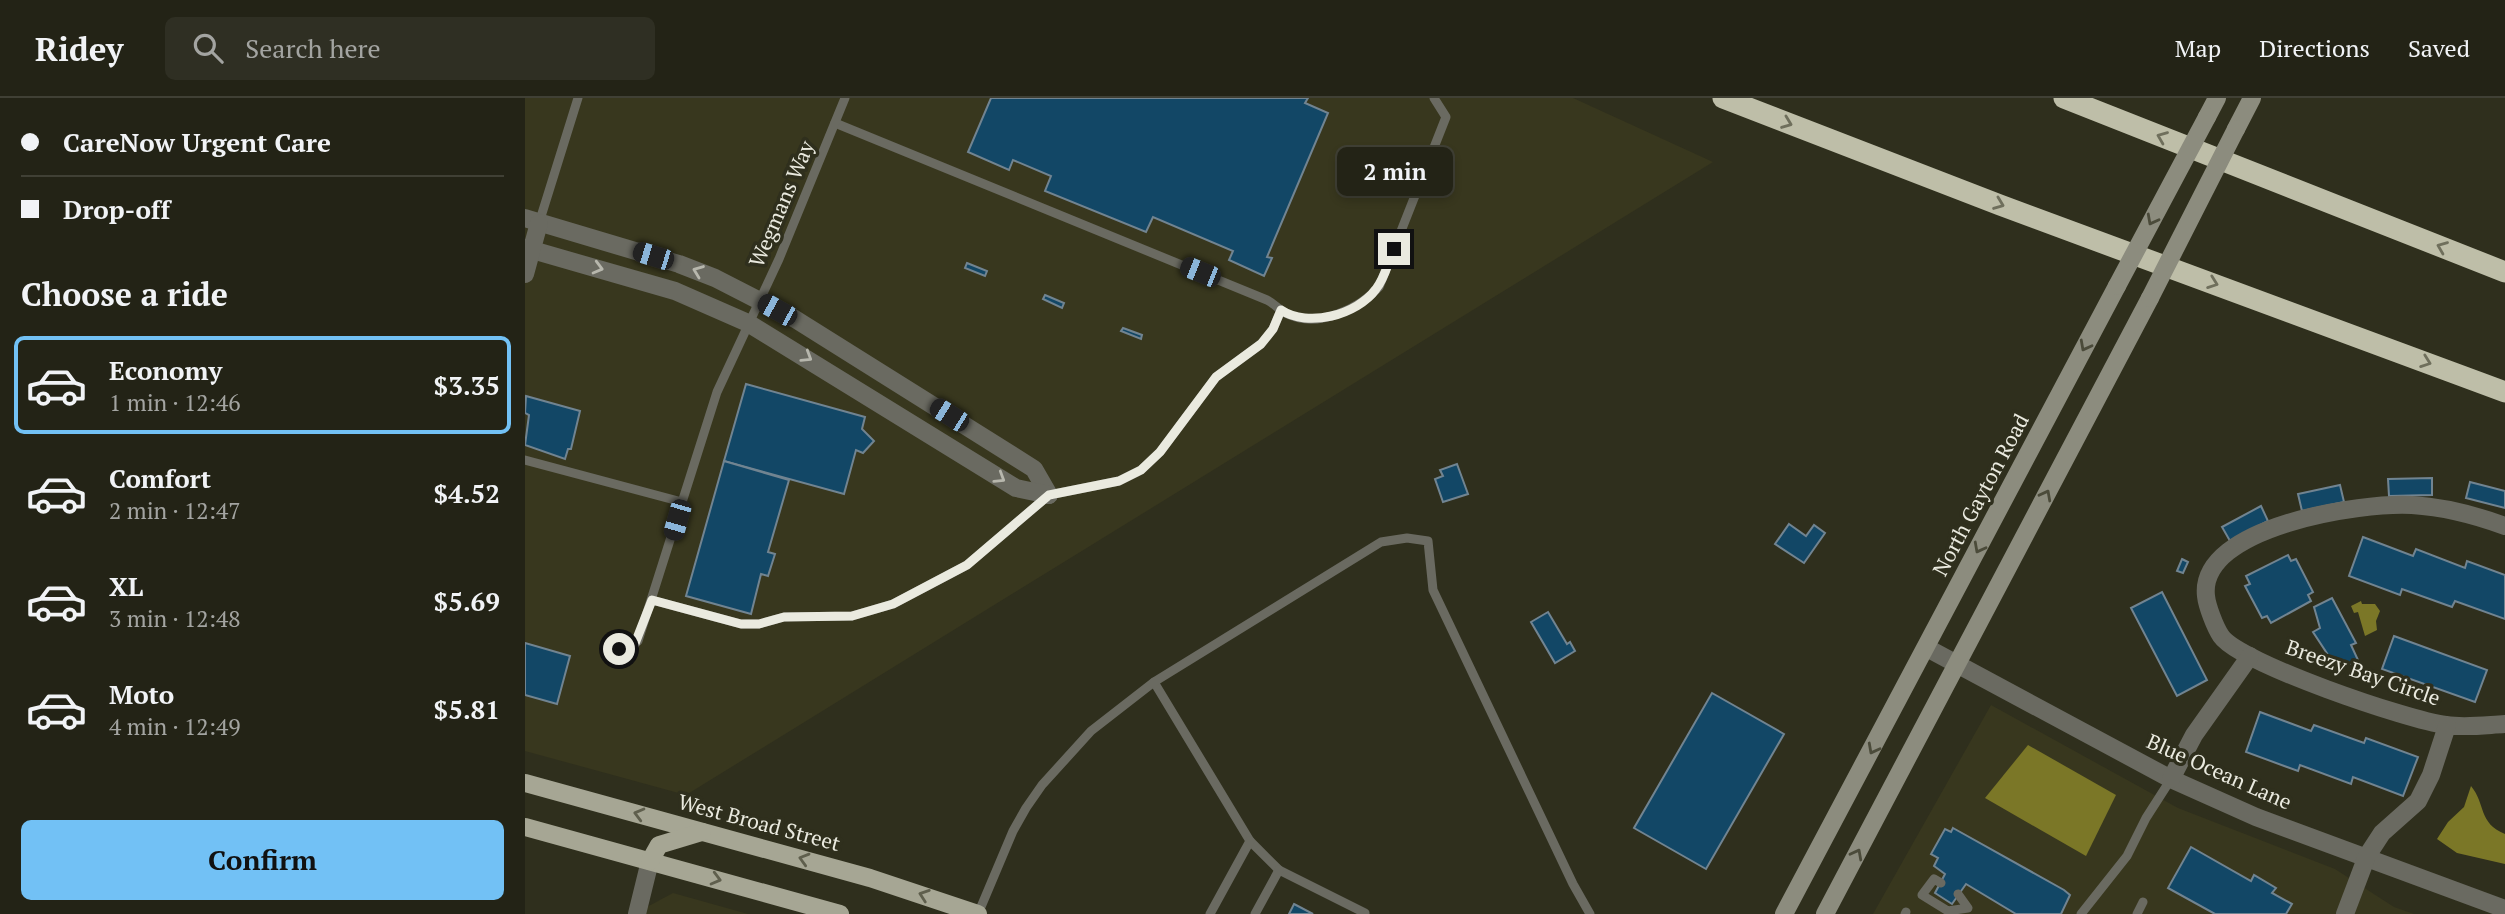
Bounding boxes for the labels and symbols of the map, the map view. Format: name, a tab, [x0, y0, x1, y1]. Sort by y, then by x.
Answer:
one-way arrow	[1780, 115, 1792, 129]
one-way arrow	[2156, 131, 2168, 145]
street label: Wegmans Way	[742, 136, 820, 271]
callout: 2 min	[1336, 148, 1452, 197]
one-way arrow	[1993, 196, 2005, 210]
one-way arrow	[2147, 213, 2160, 226]
route end	[1378, 233, 1410, 265]
car	[630, 240, 677, 272]
one-way arrow	[2436, 242, 2448, 256]
car	[1177, 254, 1224, 290]
one-way arrow	[592, 260, 604, 274]
one-way arrow	[692, 265, 704, 279]
one-way arrow	[2206, 275, 2218, 289]
car	[754, 291, 801, 329]
one-way arrow	[2080, 339, 2093, 352]
one-way arrow	[800, 349, 813, 362]
one-way arrow	[2419, 354, 2431, 368]
car	[926, 395, 973, 435]
street label: North Gayton Road	[1926, 408, 2035, 580]
one-way arrow	[993, 469, 1006, 482]
one-way arrow	[2038, 490, 2051, 503]
car	[662, 497, 693, 543]
one-way arrow	[1974, 540, 1987, 553]
route start	[603, 633, 635, 665]
street label: Breezy Bay Circle	[2282, 633, 2444, 712]
street label: Blue Ocean Lane	[2143, 727, 2296, 816]
one-way arrow	[1867, 742, 1881, 754]
street label: West Broad Street	[675, 787, 844, 857]
one-way arrow	[633, 807, 645, 822]
one-way arrow	[1849, 848, 1862, 861]
one-way arrow	[798, 852, 810, 867]
one-way arrow	[710, 871, 722, 885]
one-way arrow	[918, 889, 930, 903]

